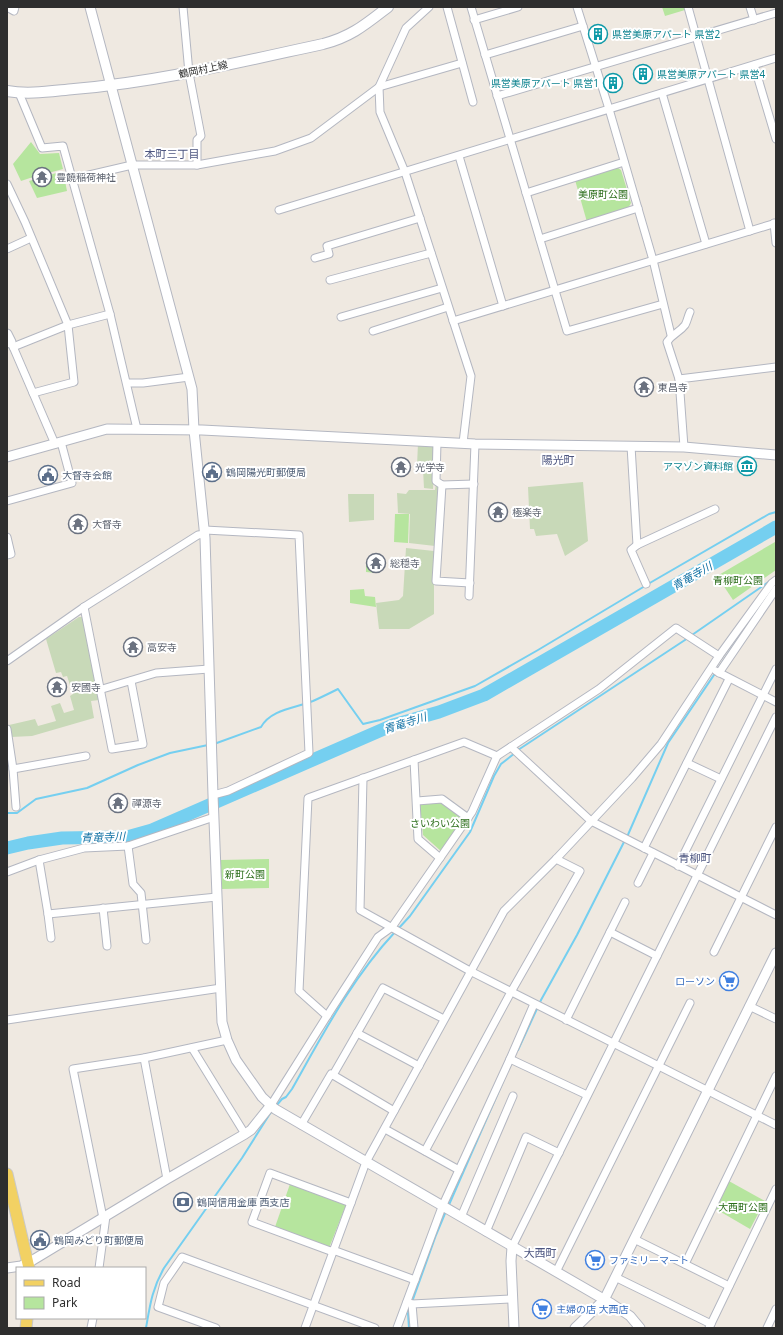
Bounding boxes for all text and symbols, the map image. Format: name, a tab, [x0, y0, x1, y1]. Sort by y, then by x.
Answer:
building icon: 県営美原アパート 県営2	[587, 23, 609, 45]
place label: 県営美原アパート 県営2	[612, 27, 720, 41]
street label: 鶴岡村上線	[177, 57, 229, 81]
building icon: 県営美原アパート 県営4	[632, 63, 654, 85]
place label: 県営美原アパート 県営4	[657, 67, 765, 81]
building icon: 県営美原アパート 県営1	[602, 72, 624, 94]
place label: 県営美原アパート 県営1	[491, 76, 599, 90]
district label: 本町三丁目	[145, 146, 200, 161]
temple icon: 豊饒稲荷神社	[31, 166, 53, 188]
place label: 豊饒稲荷神社	[56, 170, 116, 184]
park label: 美原町公園	[578, 187, 628, 201]
temple icon: 東昌寺	[633, 376, 655, 398]
place label: 東昌寺	[658, 380, 688, 394]
district label: 陽光町	[542, 452, 575, 467]
museum icon: アマゾン資料館	[736, 455, 758, 477]
temple icon: 光学寺	[390, 456, 412, 478]
place label: アマゾン資料館	[663, 459, 733, 473]
place label: 光学寺	[415, 460, 445, 474]
public building icon: 鶴岡陽光町郵便局	[201, 461, 223, 483]
public building icon: 大督寺会館	[37, 464, 59, 486]
place label: 鶴岡陽光町郵便局	[226, 465, 306, 479]
place label: 大督寺会館	[62, 468, 112, 482]
temple icon: 極楽寺	[487, 501, 509, 523]
place label: 極楽寺	[512, 505, 542, 519]
temple icon: 大督寺	[67, 513, 89, 535]
place label: 大督寺	[92, 517, 122, 531]
temple icon: 総穏寺	[365, 552, 387, 574]
place label: 総穏寺	[390, 556, 420, 570]
water label: 青竜寺川	[669, 558, 715, 593]
park label: 青柳町公園	[713, 573, 763, 587]
temple icon: 高安寺	[122, 636, 144, 658]
place label: 高安寺	[147, 640, 177, 654]
temple icon: 安國寺	[46, 676, 68, 698]
place label: 安國寺	[71, 680, 101, 694]
water label: 青竜寺川	[382, 708, 429, 736]
temple icon: 禪源寺	[107, 792, 129, 814]
place label: 禪源寺	[132, 796, 162, 810]
park label: さいわい公園	[410, 816, 470, 830]
water label: 青竜寺川	[81, 828, 126, 845]
district label: 青柳町	[679, 850, 712, 865]
park label: 新町公園	[225, 867, 265, 881]
supermarket icon: ローソン	[718, 970, 740, 992]
place label: ローソン	[675, 974, 715, 988]
bank icon: 鶴岡信用金庫 西支店	[172, 1191, 194, 1213]
place label: 鶴岡信用金庫 西支店	[197, 1195, 290, 1209]
park label: 大西町公園	[718, 1200, 768, 1214]
public building icon: 鶴岡みどり町郵便局	[29, 1229, 51, 1251]
place label: 鶴岡みどり町郵便局	[54, 1233, 144, 1247]
district label: 大西町	[524, 1245, 557, 1260]
supermarket icon: ファミリーマート	[584, 1249, 606, 1271]
place label: ファミリーマート	[609, 1253, 689, 1267]
legend	[16, 1267, 146, 1319]
text: Road	[52, 1274, 81, 1291]
text: Park	[52, 1294, 78, 1311]
supermarket icon: 主婦の店 大西店	[531, 1298, 553, 1320]
place label: 主婦の店 大西店	[556, 1302, 629, 1316]

